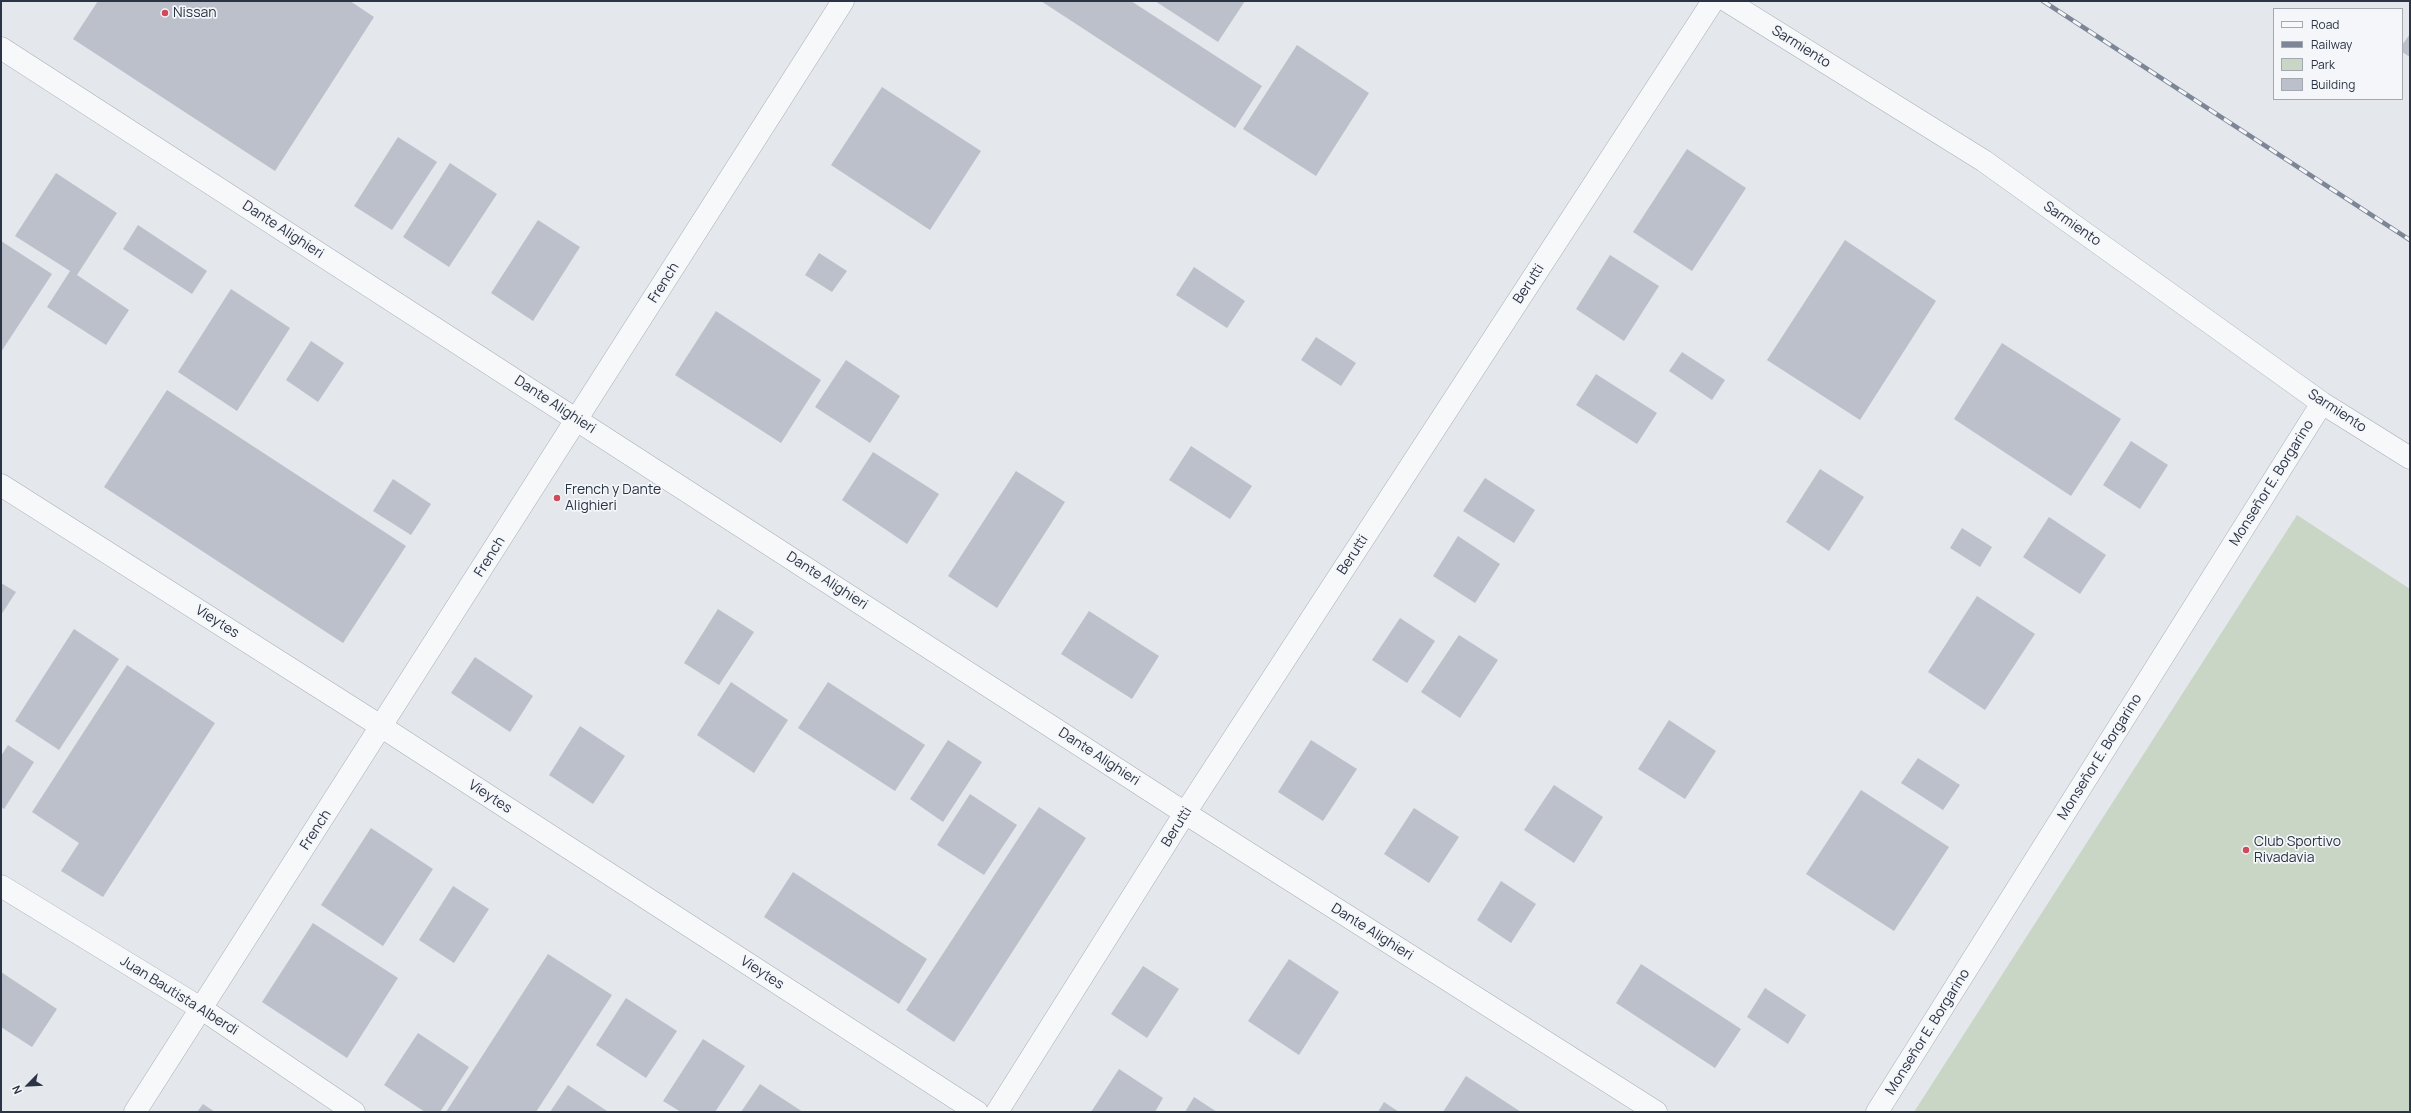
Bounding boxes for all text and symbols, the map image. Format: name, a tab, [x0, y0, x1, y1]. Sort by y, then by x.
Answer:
place label: Nissan	[173, 5, 217, 21]
marker: Nissan	[160, 8, 170, 18]
legend	[2273, 8, 2403, 100]
text: Road	[2311, 16, 2339, 33]
street label: Sarmiento	[1768, 22, 1834, 72]
text: Railway	[2311, 36, 2352, 53]
text: Park	[2311, 56, 2335, 73]
text: Building	[2311, 76, 2355, 93]
street label: Dante Alighieri	[239, 197, 327, 263]
street label: Sarmiento	[2040, 198, 2104, 250]
street label: French	[645, 260, 683, 306]
street label: Berutti	[1510, 261, 1548, 307]
street label: Dante Alighieri	[511, 372, 599, 438]
street label: Sarmiento	[2305, 386, 2369, 436]
street label: Monseñor E. Borgarino	[2226, 417, 2318, 549]
place label: French y Dante Alighieri	[565, 482, 661, 514]
marker: French y Dante Alighieri	[552, 493, 562, 503]
street label: Berutti	[1334, 532, 1372, 578]
street label: French	[471, 534, 509, 580]
street label: Dante Alighieri	[783, 548, 871, 614]
street label: Vieytes	[192, 602, 242, 642]
street label: Monseñor E. Borgarino	[2054, 691, 2146, 823]
street label: Dante Alighieri	[1055, 724, 1143, 790]
street label: Vieytes	[465, 777, 515, 817]
street label: Berutti	[1158, 804, 1196, 850]
street label: French	[297, 807, 335, 853]
place label: Club Sportivo Rivadavia	[2254, 834, 2341, 866]
marker: Club Sportivo Rivadavia	[2241, 845, 2251, 855]
street label: Dante Alighieri	[1328, 900, 1416, 964]
street label: Juan Bautista Alberdi	[117, 953, 241, 1039]
street label: Vieytes	[737, 953, 787, 993]
street label: Monseñor E. Borgarino	[1882, 966, 1974, 1098]
north arrow	[8, 1065, 48, 1105]
text: N	[8, 1083, 25, 1097]

